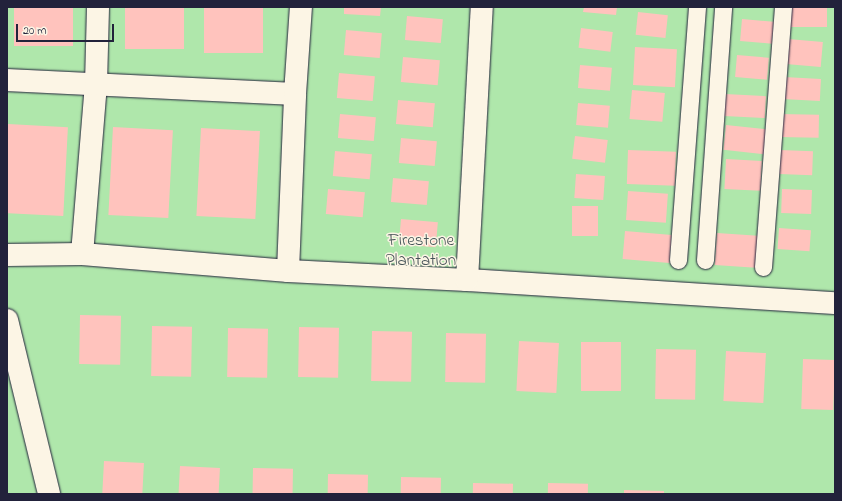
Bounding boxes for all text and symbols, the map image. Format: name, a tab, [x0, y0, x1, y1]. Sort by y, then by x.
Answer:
scale bar	[18, 16, 116, 42]
text: 20 m	[23, 22, 46, 40]
park label: Firestone Plantation	[386, 231, 456, 271]

